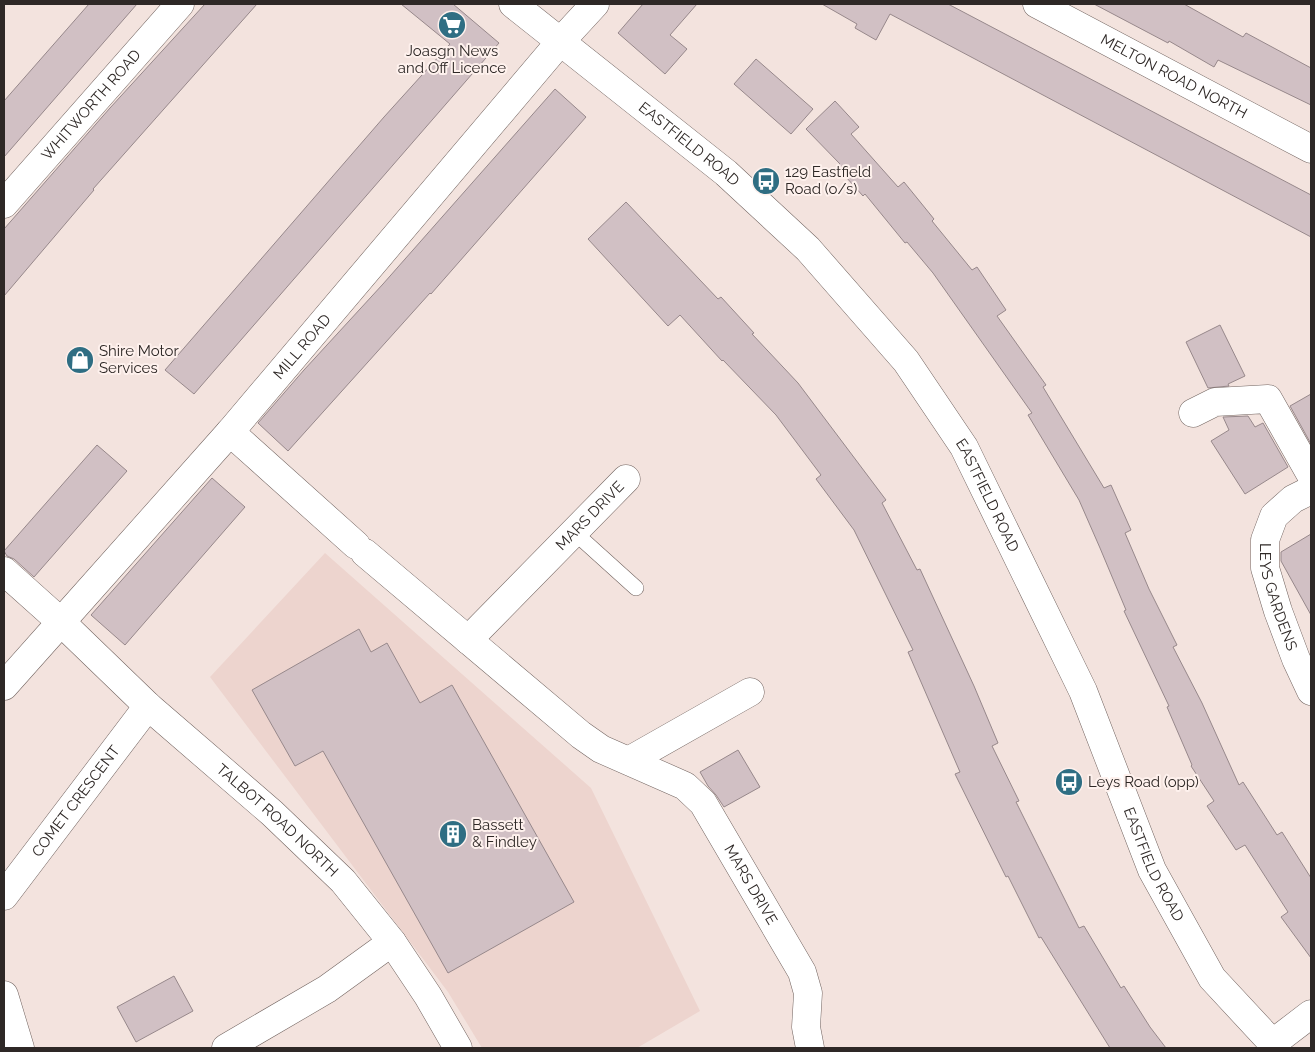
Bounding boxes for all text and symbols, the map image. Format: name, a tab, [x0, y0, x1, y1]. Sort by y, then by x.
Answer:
supermarket icon: Joasgn News and Off Licence	[437, 10, 467, 40]
street label: MELTON ROAD NORTH	[1098, 30, 1250, 123]
place label: Joasgn News and Off Licence	[398, 42, 506, 77]
street label: WHITWORTH ROAD	[38, 46, 145, 164]
street label: EASTFIELD ROAD	[635, 98, 743, 190]
place label: 129 Eastfield Road (o/s)	[785, 163, 871, 198]
bus stop icon: 129 Eastfield Road (o/s)	[751, 166, 781, 196]
street label: MILL ROAD	[270, 310, 335, 383]
place label: Shire Motor Services	[99, 342, 179, 377]
shop icon: Shire Motor Services	[65, 345, 95, 375]
street label: EASTFIELD ROAD	[952, 435, 1023, 555]
street label: MARS DRIVE	[552, 478, 628, 554]
street label: LEYS GARDENS	[1256, 543, 1301, 653]
street label: COMET CRESCENT	[28, 742, 124, 860]
street label: TALBOT ROAD NORTH	[213, 760, 342, 880]
bus stop icon: Leys Road (opp)	[1054, 767, 1084, 797]
place label: Leys Road (opp)	[1088, 773, 1199, 791]
street label: EASTFIELD ROAD	[1120, 805, 1188, 925]
place label: Bassett & Findley	[472, 816, 537, 851]
building icon: Bassett & Findley	[438, 819, 468, 849]
street label: MARS DRIVE	[720, 841, 781, 928]

